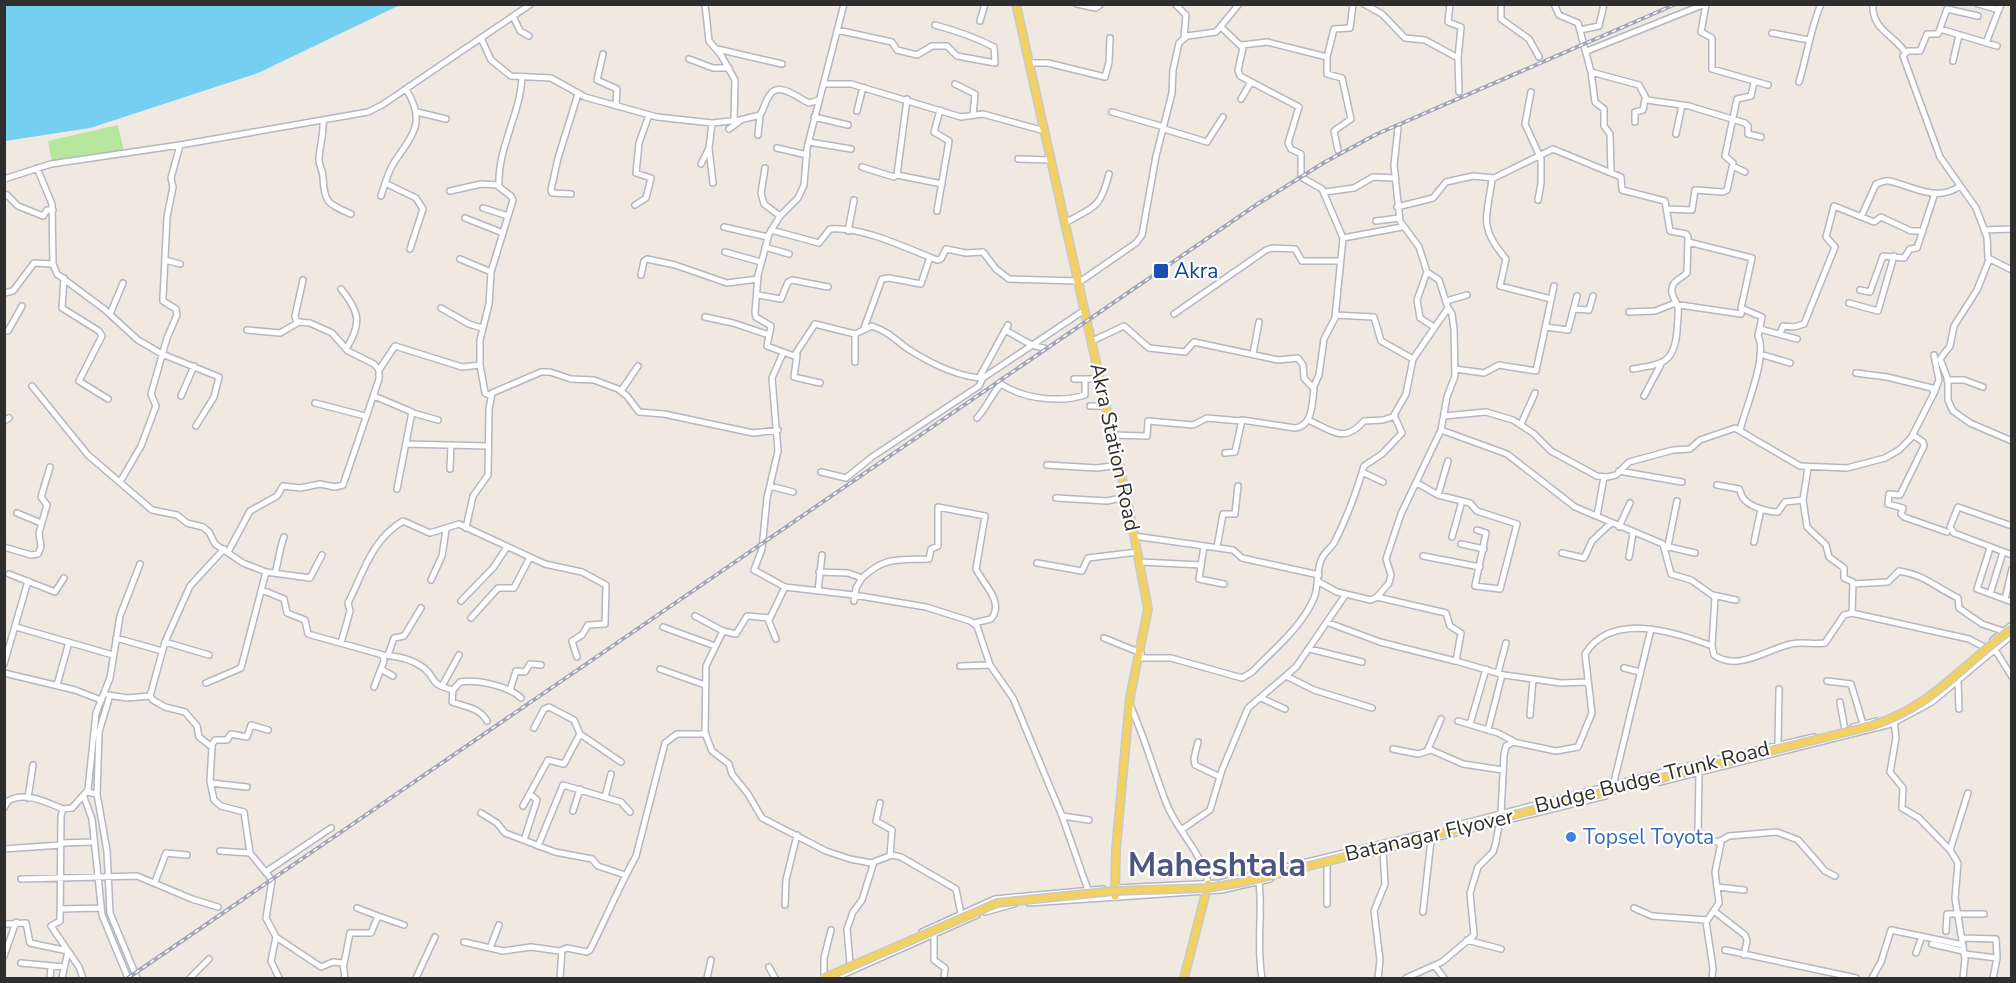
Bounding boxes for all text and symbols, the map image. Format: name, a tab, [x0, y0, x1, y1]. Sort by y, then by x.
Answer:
place label: Akra	[1174, 257, 1218, 285]
marker: Akra	[1152, 262, 1170, 280]
street label: Akra Station Road	[1084, 360, 1146, 534]
street label: Budge Budge Trunk Road	[1532, 734, 1772, 820]
street label: Batanagar Flyover	[1342, 802, 1517, 868]
place label: Topsel Toyota	[1583, 823, 1714, 851]
marker: Topsel Toyota	[1564, 830, 1578, 844]
district label: Maheshtala	[1128, 843, 1306, 888]

